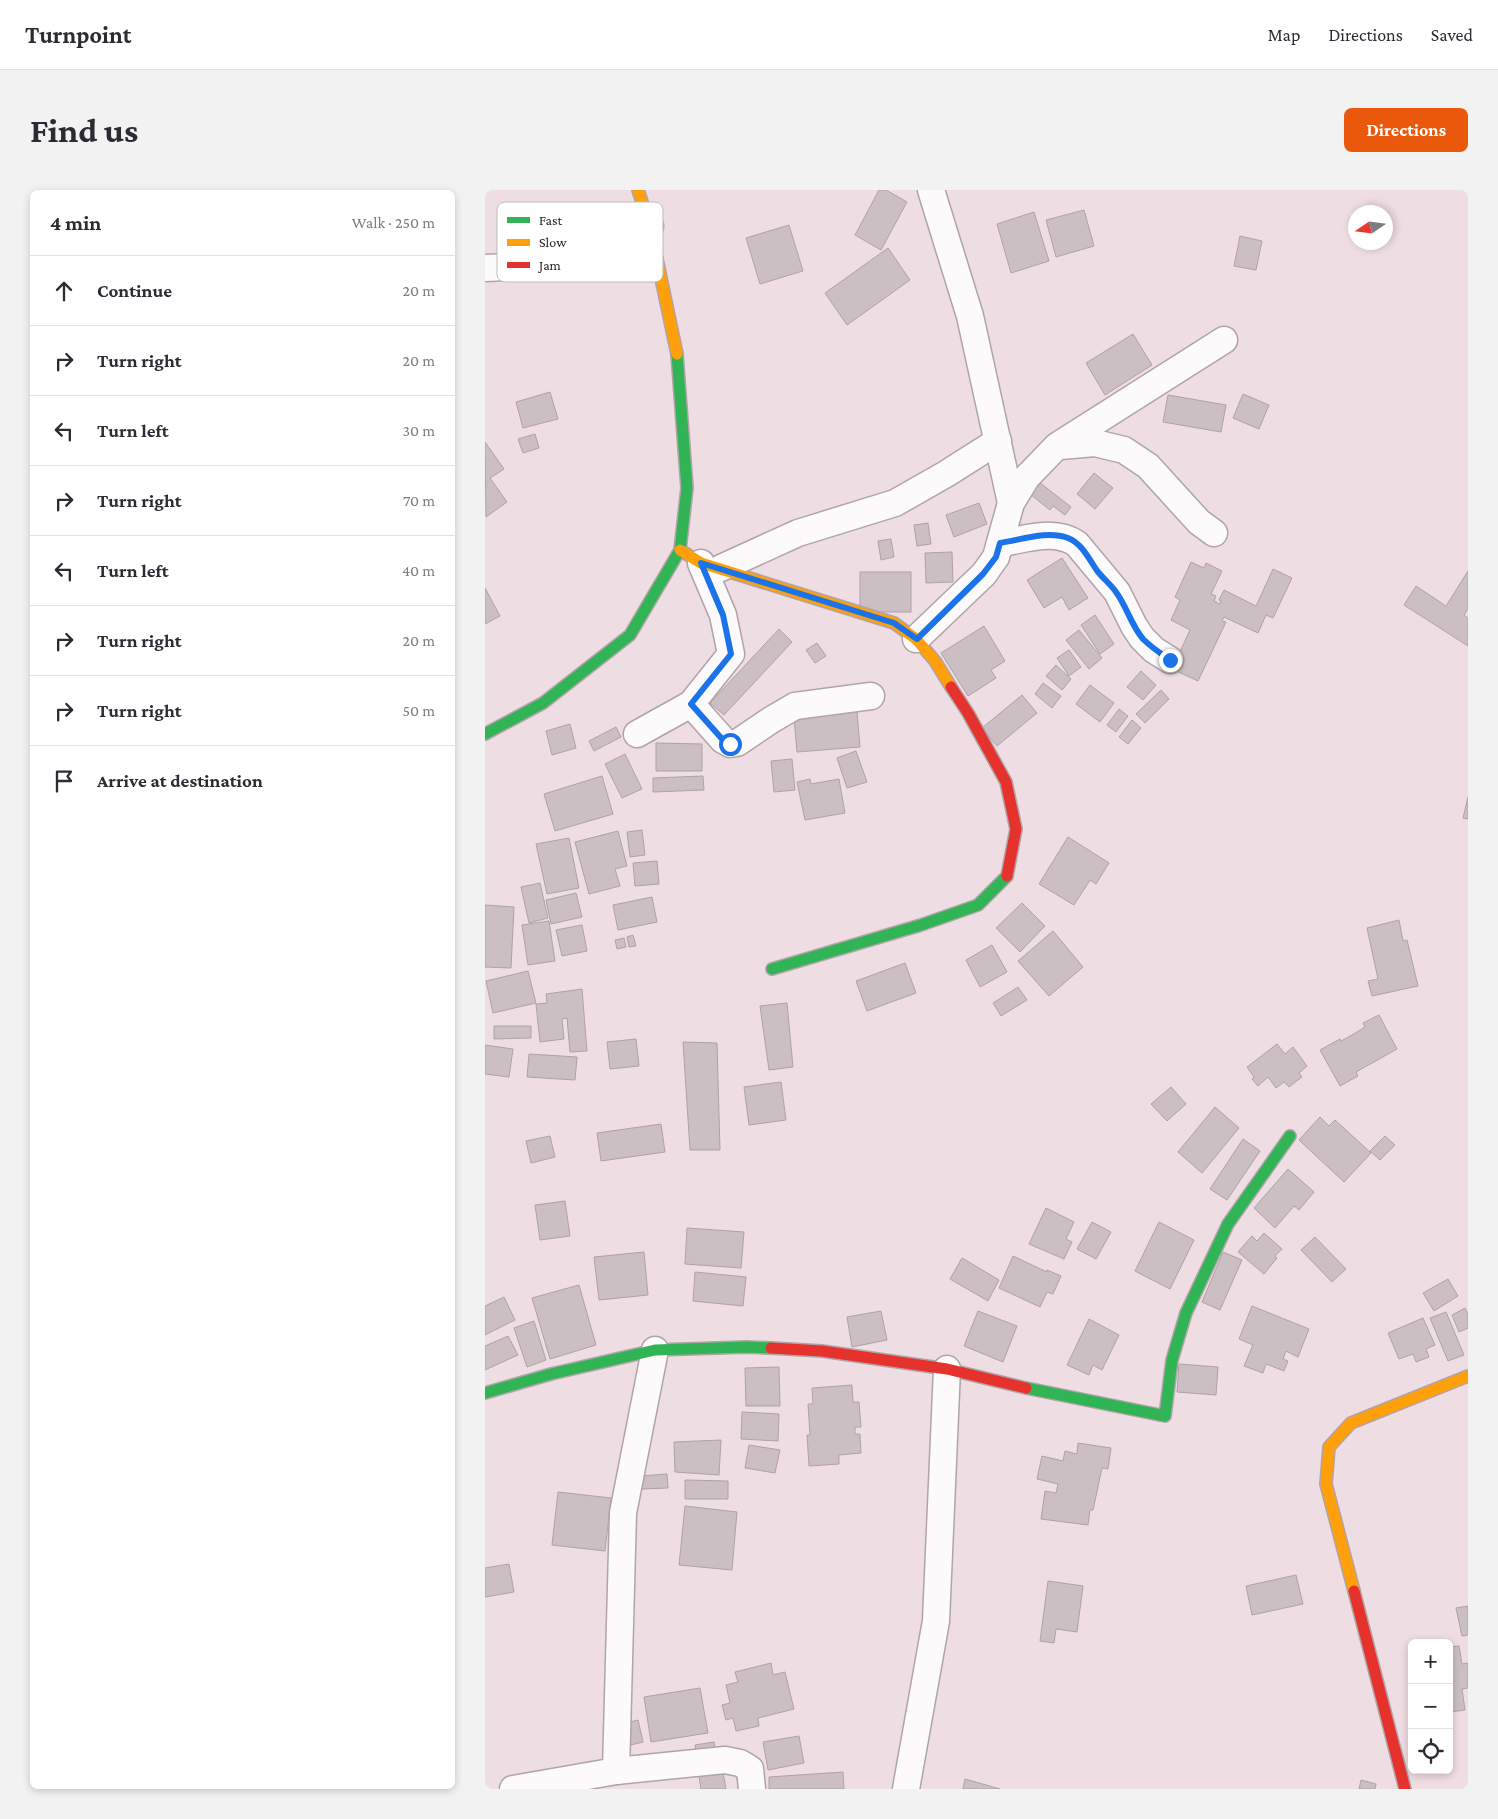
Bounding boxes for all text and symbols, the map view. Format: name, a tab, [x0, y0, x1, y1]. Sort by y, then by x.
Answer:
text: Turnpoint	[25, 21, 131, 48]
text: Map	[1268, 25, 1300, 45]
text: Directions	[1328, 25, 1403, 45]
text: Saved	[1431, 25, 1473, 45]
button: Directions	[1344, 108, 1468, 152]
text: Find us	[30, 111, 138, 150]
legend	[497, 202, 663, 282]
north arrow	[1348, 205, 1393, 250]
text: 4 min	[50, 211, 101, 235]
text: Fast	[539, 212, 563, 228]
text: Walk · 250 m	[352, 214, 435, 231]
text: Slow	[539, 234, 567, 250]
text: Jam	[537, 257, 561, 273]
icon: ahead	[50, 277, 78, 305]
text: Continue	[97, 280, 172, 301]
text: 20 m	[402, 282, 435, 299]
icon: right	[50, 347, 78, 375]
text: Turn right	[97, 350, 182, 371]
text: 20 m	[402, 352, 435, 369]
icon: left	[50, 417, 78, 445]
text: Turn left	[97, 420, 169, 441]
text: 30 m	[403, 422, 435, 439]
icon: right	[50, 487, 78, 515]
text: Turn right	[97, 490, 182, 511]
text: 70 m	[403, 492, 435, 509]
icon: left	[50, 557, 78, 585]
text: Turn left	[97, 560, 169, 581]
text: 40 m	[402, 562, 435, 579]
icon: right	[50, 627, 78, 655]
text: Turn right	[97, 630, 182, 651]
text: 20 m	[402, 632, 435, 649]
route end	[1159, 649, 1182, 672]
icon: right	[50, 697, 78, 725]
text: Turn right	[97, 700, 182, 721]
text: 50 m	[403, 702, 435, 719]
route start	[719, 733, 742, 756]
icon: arrive	[50, 767, 78, 795]
text: Arrive at destination	[97, 770, 263, 791]
map controls	[1408, 1639, 1453, 1774]
button: +	[1408, 1639, 1453, 1684]
button: −	[1408, 1684, 1453, 1729]
button: locate	[1408, 1729, 1453, 1774]

